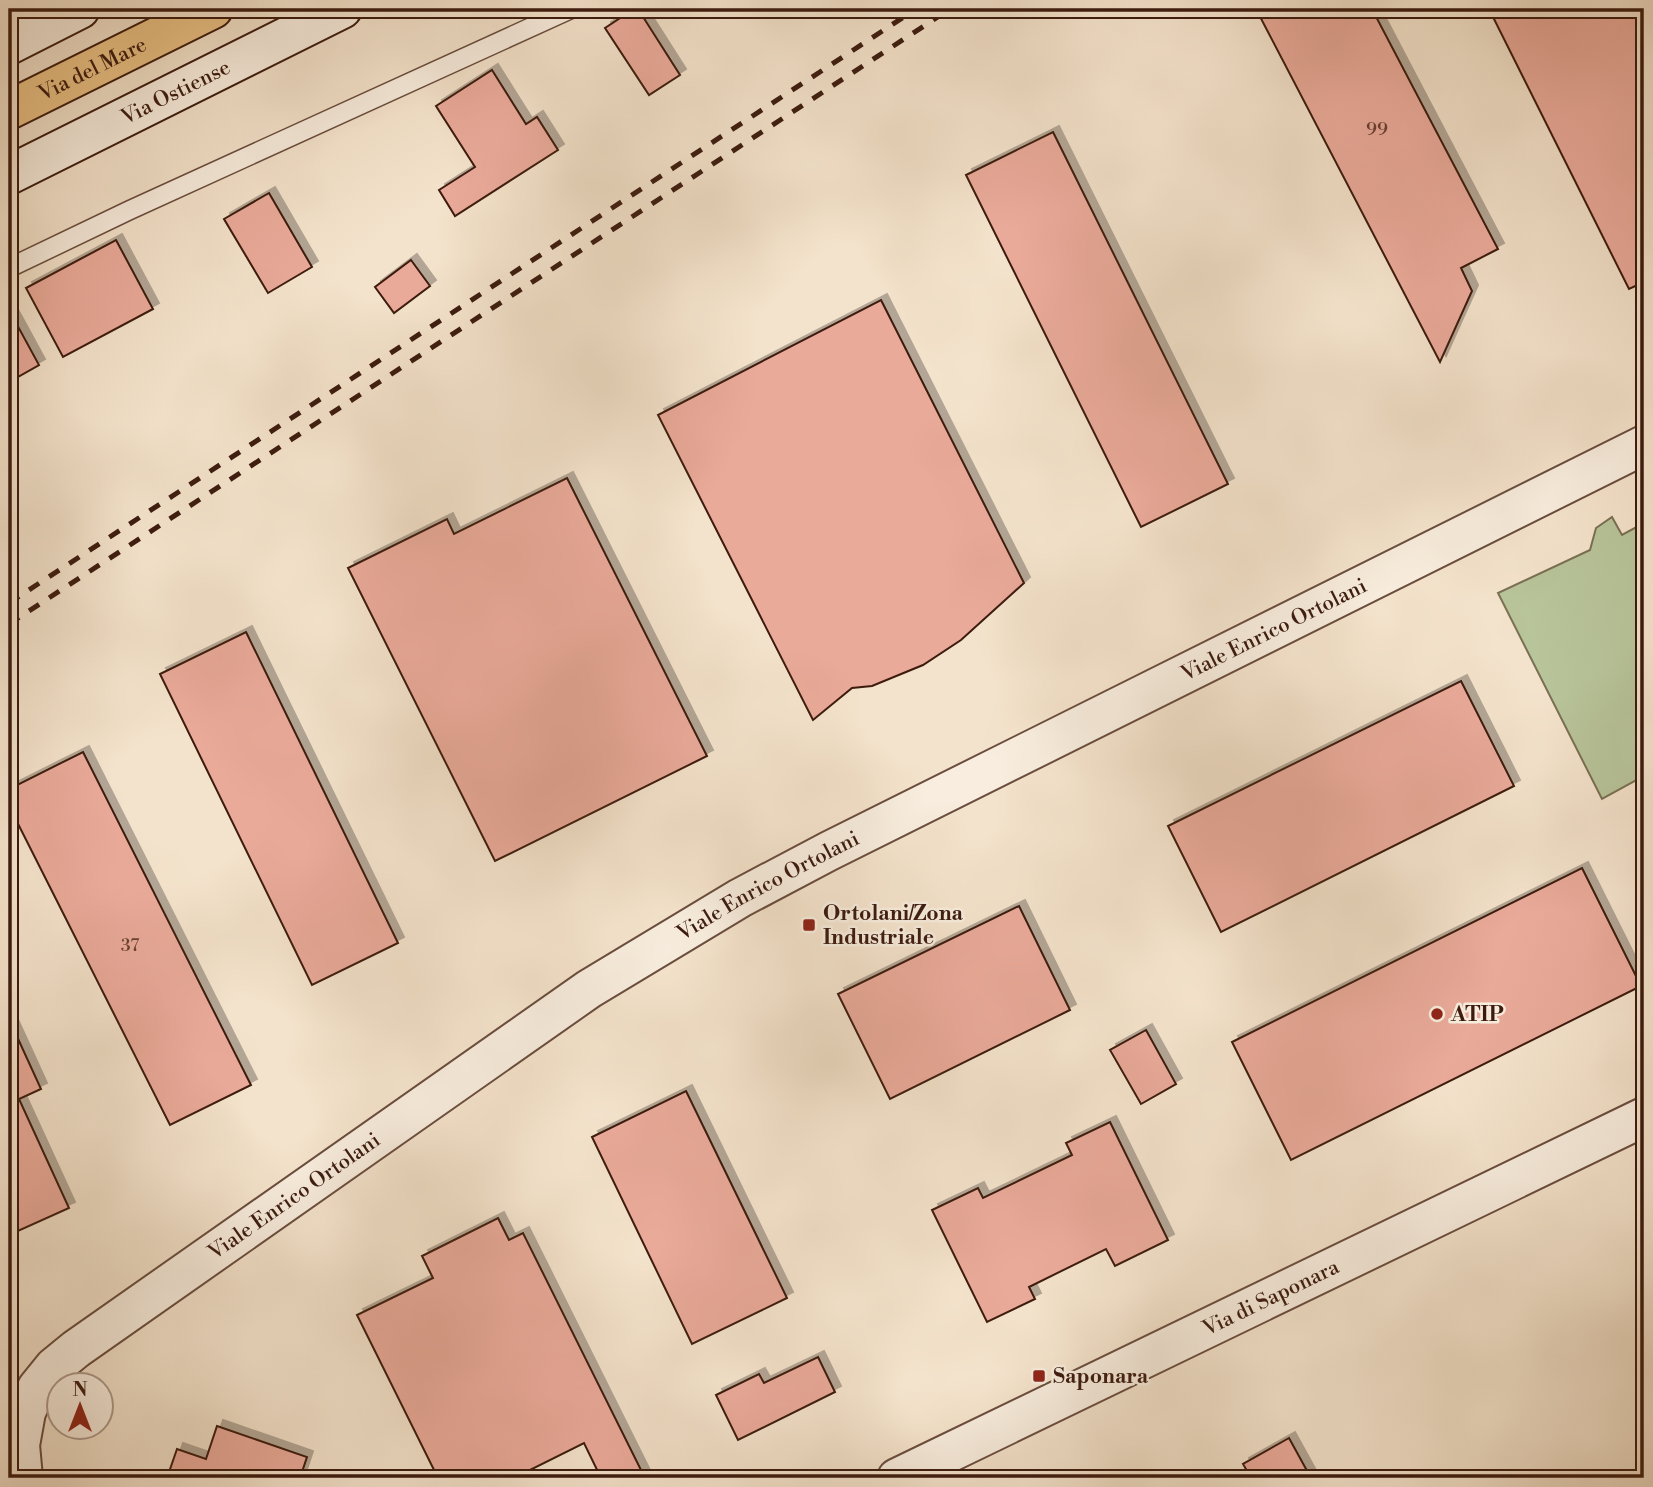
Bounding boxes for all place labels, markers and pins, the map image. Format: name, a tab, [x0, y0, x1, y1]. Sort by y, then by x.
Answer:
place label: Ortolani/Zona Industriale	[823, 901, 964, 951]
marker: Ortolani/Zona Industriale	[801, 917, 817, 933]
place label: ATIP	[1450, 1002, 1504, 1028]
marker: ATIP	[1429, 1006, 1445, 1022]
place label: Saponara	[1053, 1364, 1149, 1390]
marker: Saponara	[1031, 1368, 1047, 1384]

